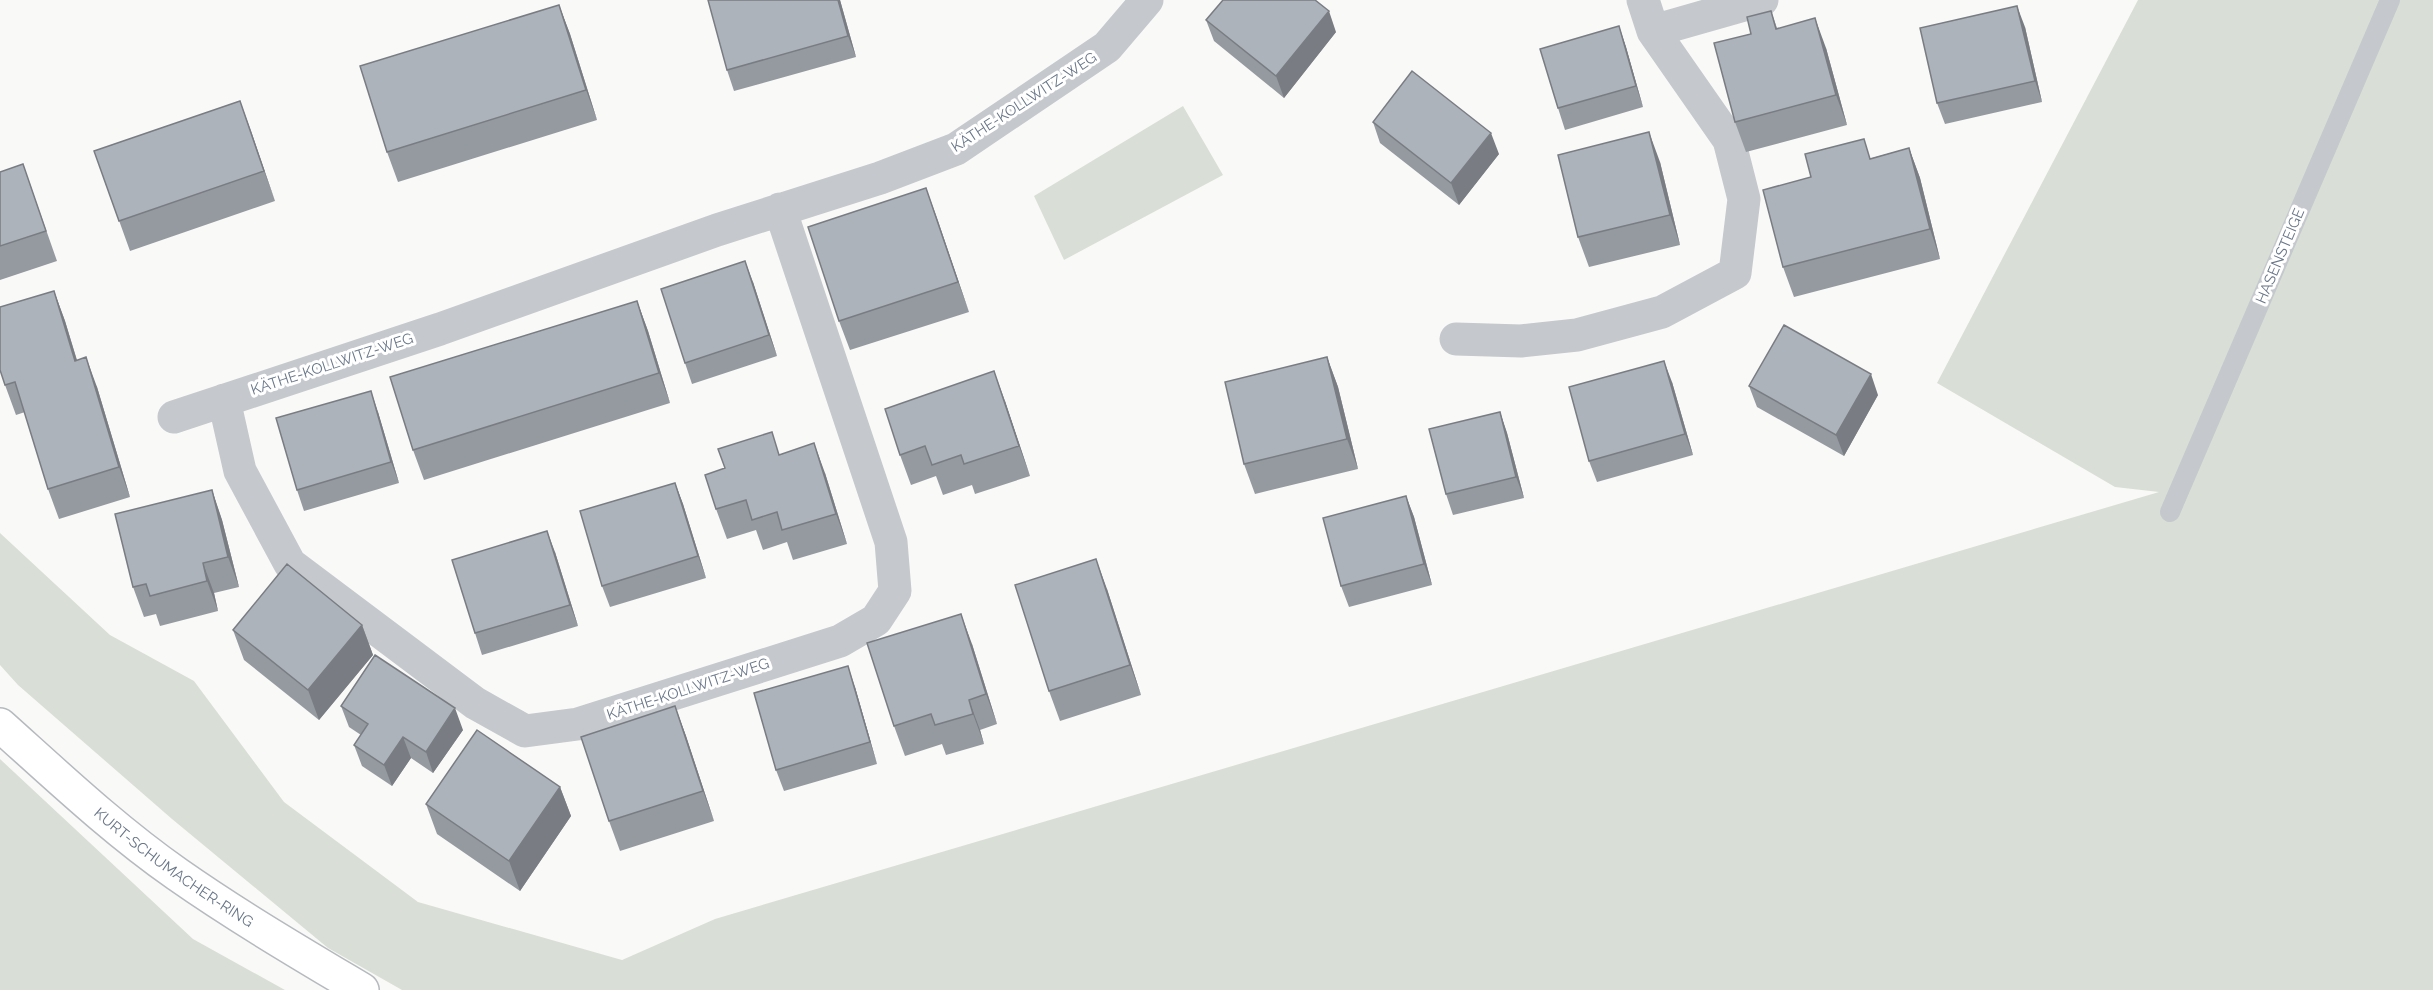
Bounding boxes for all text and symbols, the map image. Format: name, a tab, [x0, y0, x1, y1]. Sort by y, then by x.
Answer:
street label: KÄTHE-KOLLWITZ-WEG	[947, 47, 1100, 156]
street label: HASENSTEIGE	[2252, 206, 2308, 306]
street label: KÄTHE-KOLLWITZ-WEG	[248, 328, 415, 399]
street label: KÄTHE-KOLLWITZ-WEG	[604, 653, 771, 724]
street label: KURT-SCHUMACHER-RING	[90, 804, 257, 931]

